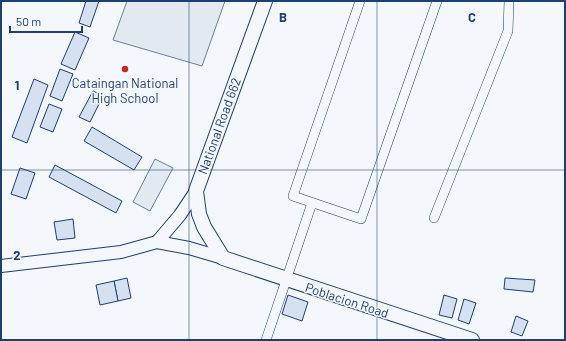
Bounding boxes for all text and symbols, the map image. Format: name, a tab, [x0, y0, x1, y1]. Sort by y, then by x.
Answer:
scale bar	[10, 8, 82, 34]
text: B	[279, 9, 287, 25]
text: C	[468, 9, 476, 25]
text: 50 m	[16, 14, 41, 28]
marker: Cataingan National High School	[120, 64, 130, 74]
place label: Cataingan National High School	[72, 75, 178, 106]
street label: National Road 662	[194, 76, 244, 176]
text: 1	[15, 77, 19, 93]
text: 2	[13, 247, 21, 263]
street label: Poblacion Road	[303, 279, 391, 321]

